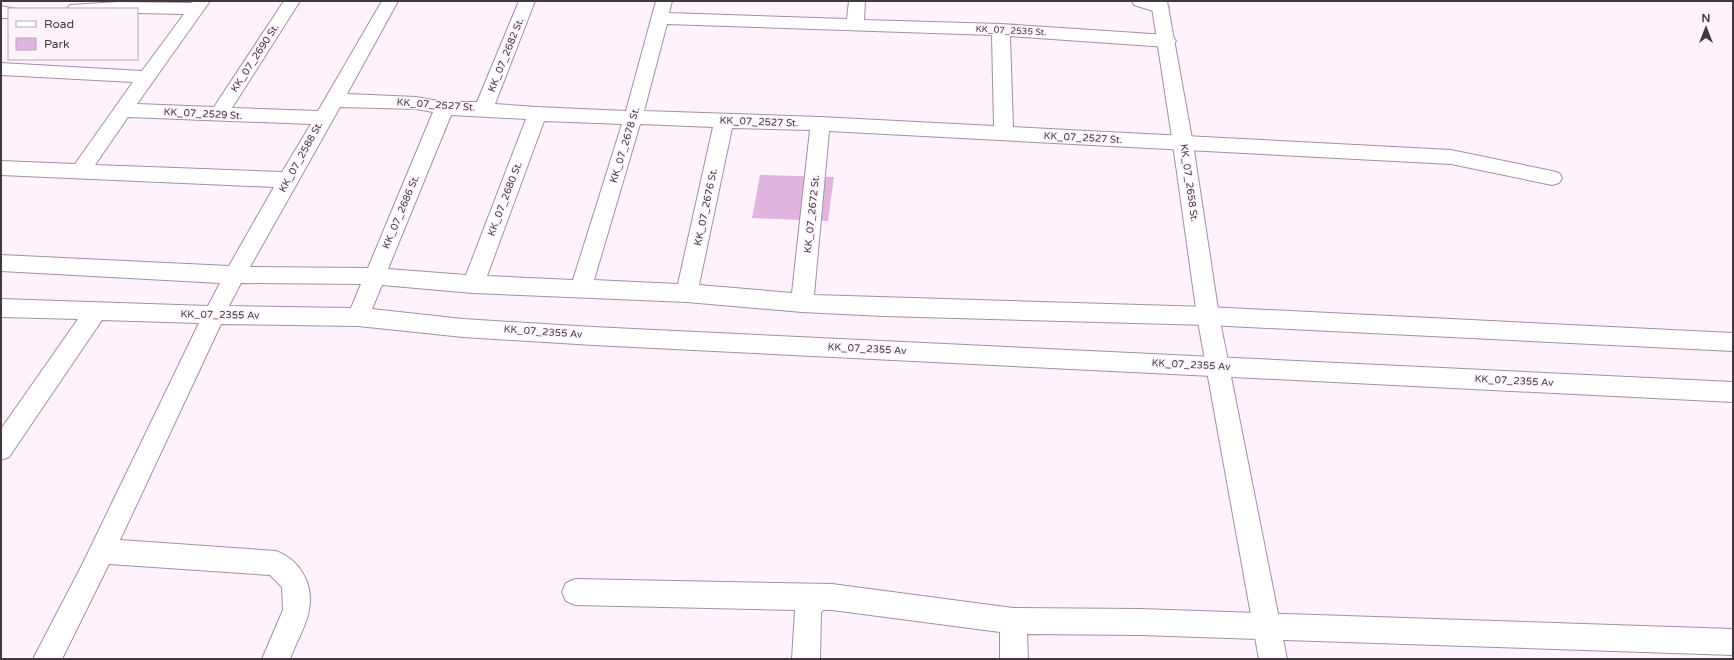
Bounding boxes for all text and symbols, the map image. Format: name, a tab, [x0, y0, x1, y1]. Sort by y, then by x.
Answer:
legend	[8, 8, 138, 60]
north arrow	[1686, 8, 1726, 48]
text: N	[1702, 12, 1710, 25]
street label: KK_07_2682 St.	[486, 16, 526, 94]
text: Road	[44, 17, 74, 31]
street label: KK_07_2690 St.	[229, 22, 281, 94]
street label: KK_07_2535 St.	[975, 24, 1047, 38]
text: Park	[44, 37, 70, 51]
street label: KK_07_2527 St.	[396, 96, 476, 114]
street label: KK_07_2529 St.	[163, 106, 243, 122]
street label: KK_07_2678 St.	[608, 106, 642, 184]
street label: KK_07_2527 St.	[719, 115, 799, 129]
street label: KK_07_2588 St.	[277, 120, 325, 194]
street label: KK_07_2527 St.	[1043, 130, 1123, 146]
street label: KK_07_2658 St.	[1178, 143, 1200, 223]
street label: KK_07_2680 St.	[485, 160, 525, 238]
street label: KK_07_2676 St.	[692, 167, 720, 247]
street label: KK_07_2686 St.	[380, 173, 422, 251]
street label: KK_07_2672 St.	[802, 174, 822, 254]
street label: KK_07_2355 Av	[180, 308, 260, 322]
street label: KK_07_2355 Av	[503, 323, 583, 341]
street label: KK_07_2355 Av	[827, 341, 907, 357]
street label: KK_07_2355 Av	[1151, 357, 1231, 373]
street label: KK_07_2355 Av	[1474, 373, 1554, 389]

